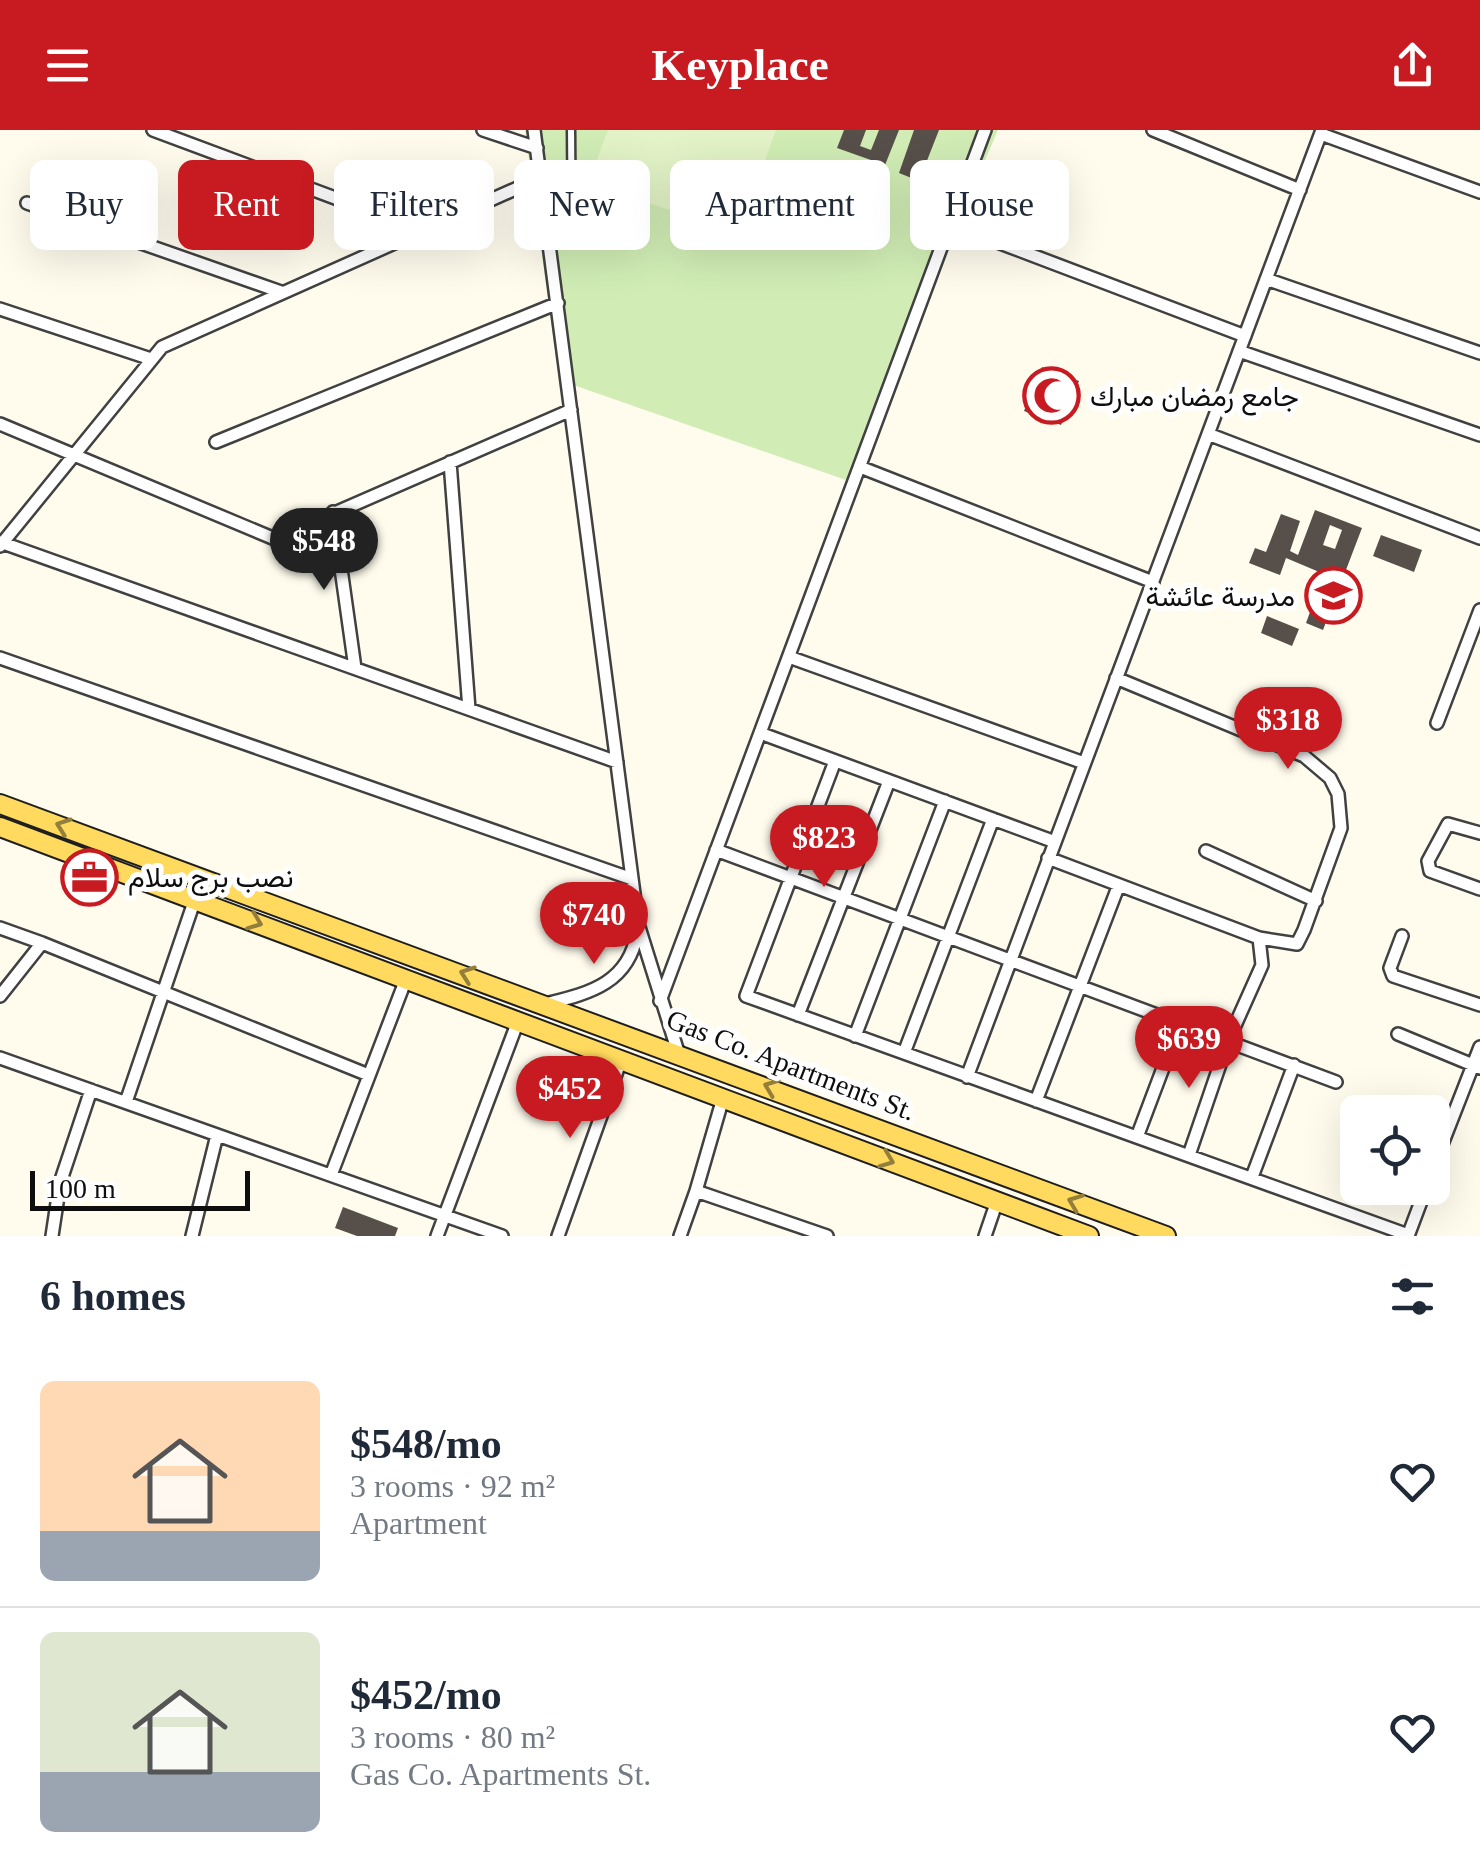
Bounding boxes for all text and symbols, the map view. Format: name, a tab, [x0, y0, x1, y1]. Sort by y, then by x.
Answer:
icon: menu	[40, 38, 95, 93]
icon: share	[1385, 38, 1440, 93]
text: Keyplace	[651, 40, 829, 90]
chip: Buy	[30, 160, 158, 250]
chip: Rent	[178, 160, 314, 250]
chip: Filters	[334, 160, 494, 250]
chip: New	[514, 160, 650, 250]
chip: Apartment	[670, 160, 890, 250]
chip: House	[910, 160, 1069, 250]
mosque icon: جامع رمضان مبارك	[1021, 366, 1081, 426]
place label: جامع رمضان مبارك	[1090, 381, 1299, 416]
pin: $548	[265, 508, 383, 593]
text: $548	[292, 522, 356, 558]
school or university icon: مدرسة عائشة	[1304, 566, 1364, 626]
place label: مدرسة عائشة	[1146, 581, 1295, 614]
pin: $318	[1229, 687, 1347, 772]
text: $318	[1256, 701, 1320, 737]
pin: $823	[765, 805, 883, 890]
one-way arrow	[55, 817, 72, 838]
text: $823	[792, 819, 856, 855]
office icon: نصب برج سلام	[59, 847, 119, 907]
place label: نصب برج سلام	[128, 862, 293, 896]
pin: $740	[535, 882, 653, 967]
text: $740	[562, 896, 626, 932]
one-way arrow	[246, 910, 263, 931]
one-way arrow	[459, 965, 476, 986]
street label: Gas Co. Apartments St.	[662, 1003, 920, 1127]
pin: $639	[1130, 1006, 1248, 1091]
text: $639	[1157, 1020, 1221, 1056]
pin: $452	[511, 1056, 629, 1141]
text: $452	[538, 1070, 602, 1106]
one-way arrow	[763, 1079, 781, 1099]
map controls	[1340, 1095, 1450, 1205]
button: locate	[1340, 1095, 1450, 1205]
one-way arrow	[877, 1148, 895, 1168]
scale bar	[30, 1166, 250, 1210]
text: 100 m	[45, 1173, 116, 1204]
one-way arrow	[1068, 1193, 1085, 1213]
icon: filters	[1385, 1269, 1440, 1324]
text: 6 homes	[40, 1273, 186, 1319]
icon: home	[120, 1421, 240, 1541]
text: $548/mo	[350, 1421, 502, 1467]
icon: heart	[1385, 1454, 1440, 1509]
text: 3 rooms · 92 m²	[350, 1468, 555, 1504]
text: Apartment	[350, 1505, 487, 1541]
icon: home	[120, 1672, 240, 1792]
text: $452/mo	[350, 1672, 502, 1718]
icon: heart	[1385, 1705, 1440, 1760]
text: 3 rooms · 80 m²	[350, 1719, 555, 1755]
text: Gas Co. Apartments St.	[350, 1756, 651, 1792]

